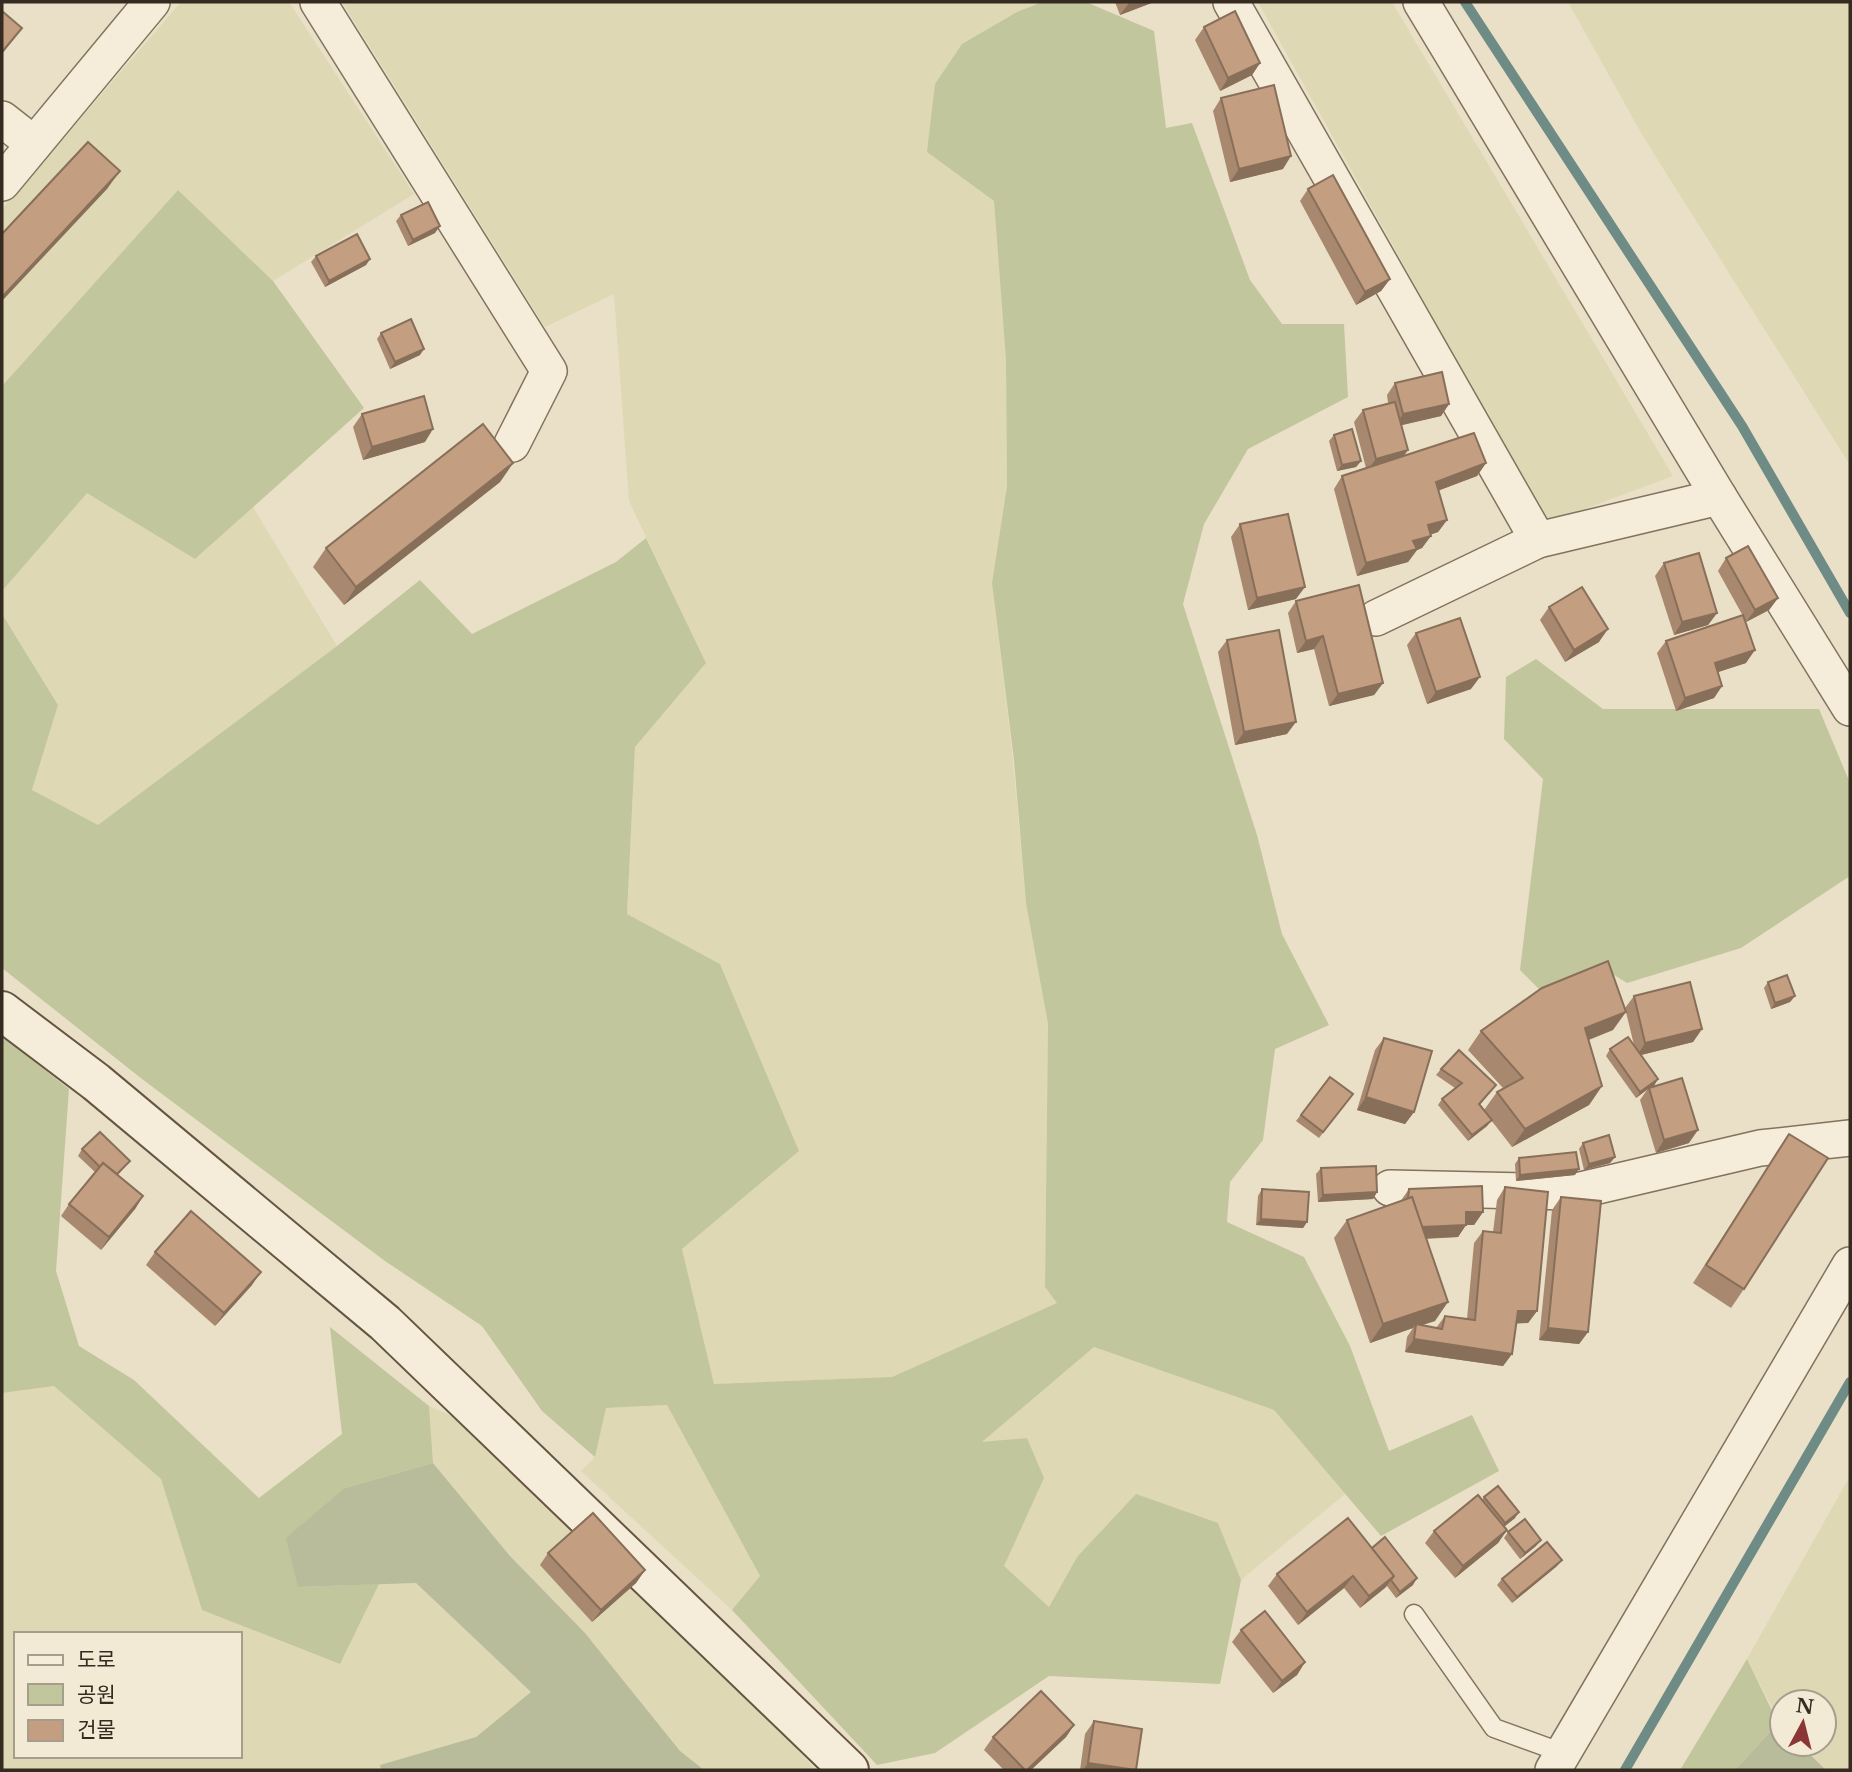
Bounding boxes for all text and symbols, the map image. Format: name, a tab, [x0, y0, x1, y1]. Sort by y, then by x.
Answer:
legend	[14, 1632, 242, 1758]
text: 도로	[77, 1647, 116, 1673]
text: 공원	[77, 1682, 116, 1708]
north arrow	[1768, 1688, 1838, 1758]
text: N	[1795, 1694, 1815, 1719]
text: 건물	[77, 1717, 116, 1743]

